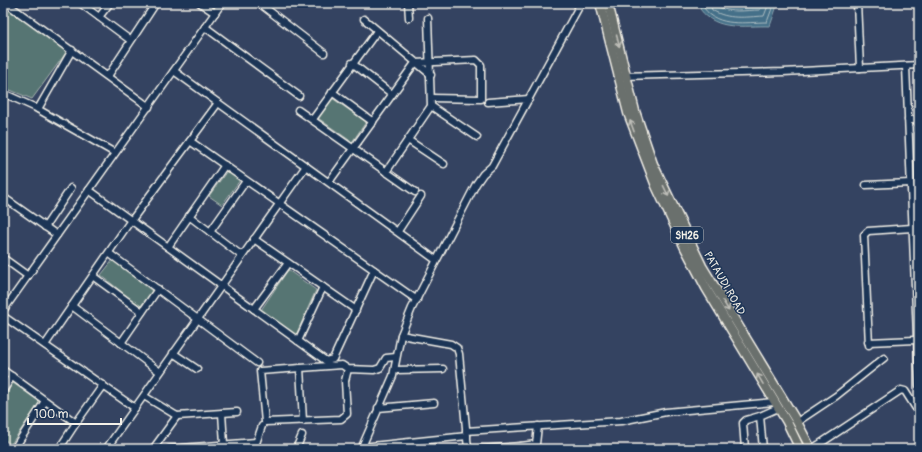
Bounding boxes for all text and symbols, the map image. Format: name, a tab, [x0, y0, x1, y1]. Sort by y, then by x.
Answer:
one-way arrow	[614, 34, 622, 47]
one-way arrow	[628, 120, 636, 132]
one-way arrow	[663, 184, 670, 196]
road number: SH26	[671, 227, 703, 243]
street label: PATAUDI ROAD	[701, 249, 748, 317]
one-way arrow	[722, 300, 730, 311]
one-way arrow	[756, 373, 764, 385]
scale bar	[28, 400, 121, 426]
text: 100 m	[34, 407, 69, 422]

